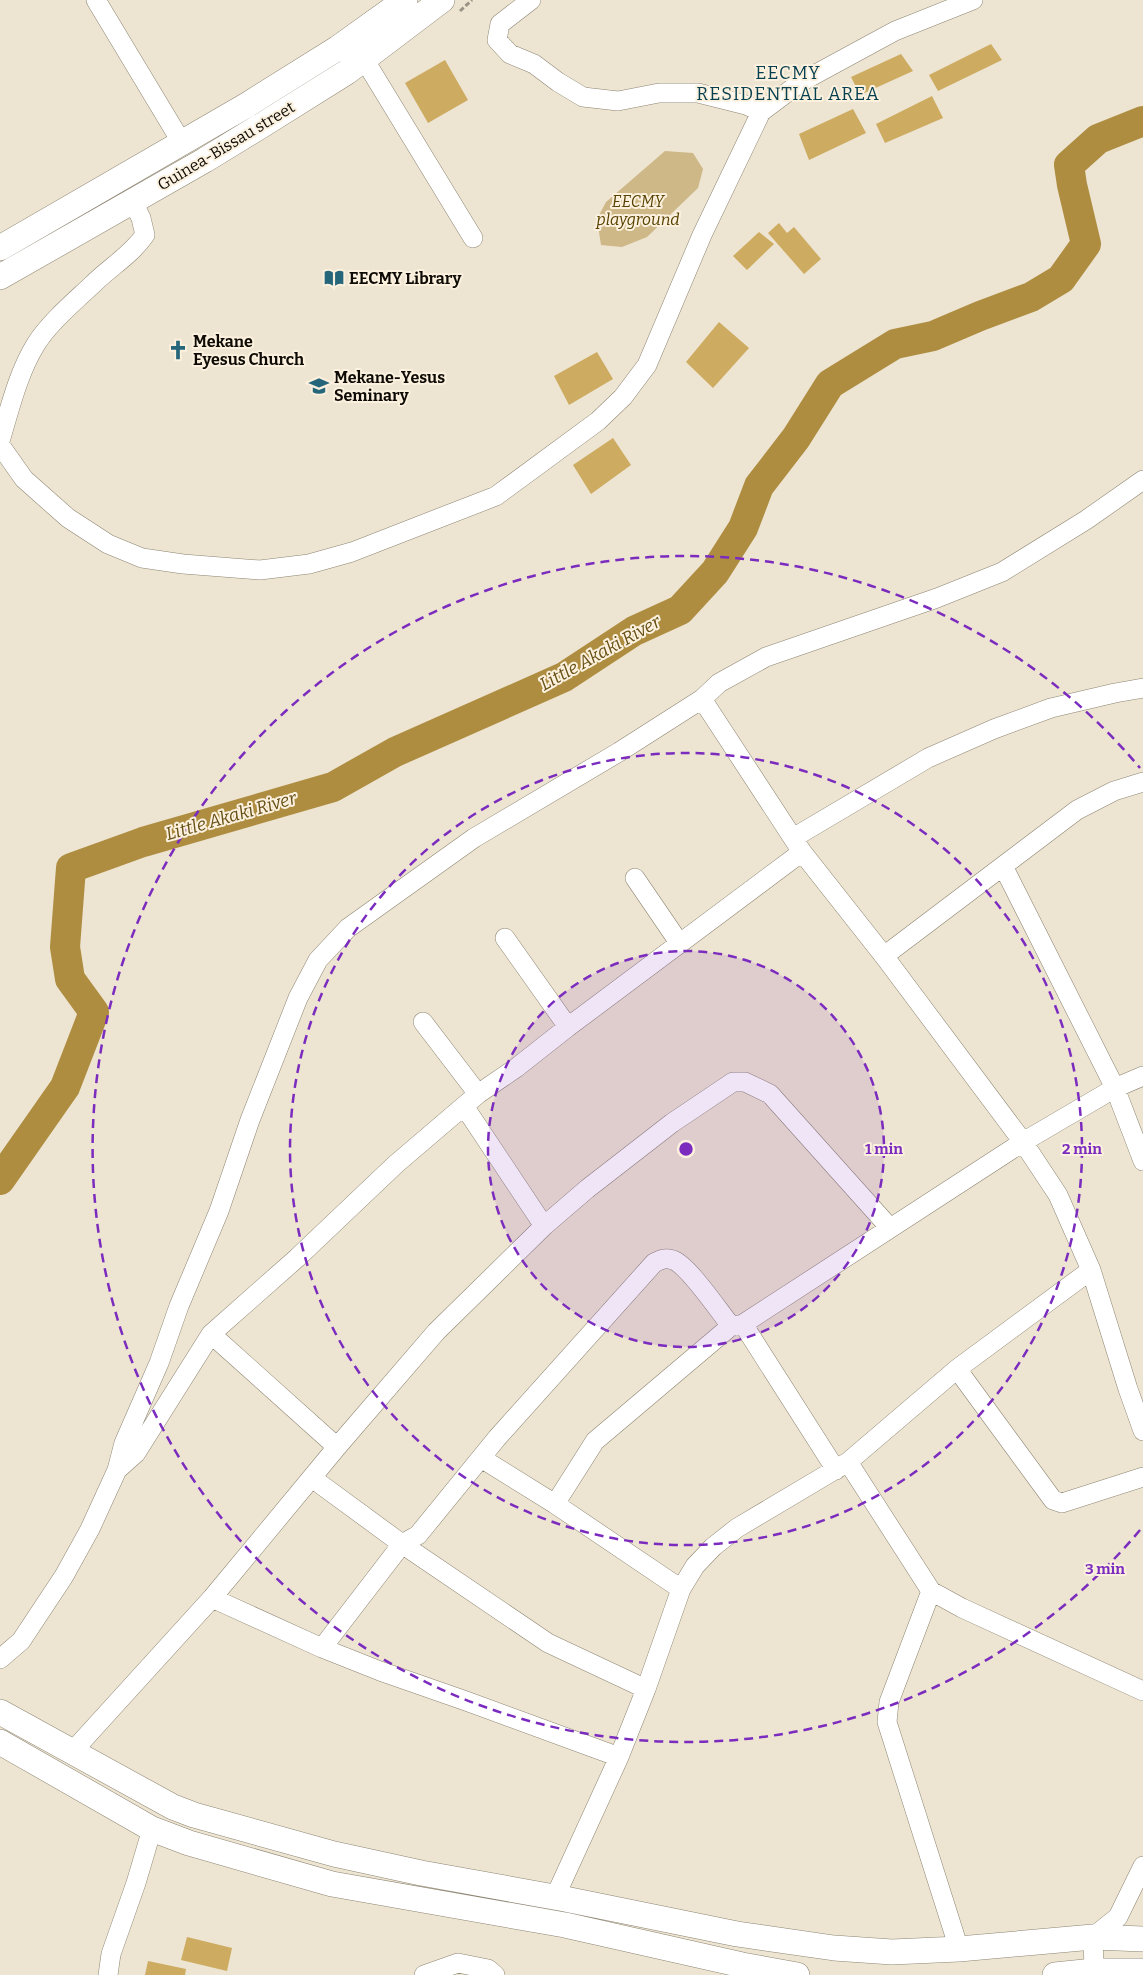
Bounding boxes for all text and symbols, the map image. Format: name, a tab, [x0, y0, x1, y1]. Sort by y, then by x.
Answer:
district label: EECMY RESIDENTIAL AREA	[696, 62, 880, 105]
street label: Guinea-Bissau street	[154, 97, 298, 194]
park label: EECMY playground	[595, 192, 680, 229]
library icon: EECMY Library	[323, 267, 345, 289]
place label: EECMY Library	[349, 269, 461, 288]
place label: Mekane Eyesus Church	[193, 332, 304, 369]
church icon: Mekane Eyesus Church	[167, 339, 189, 361]
place label: Mekane-Yesus Seminary	[334, 368, 445, 405]
school or university icon: Mekane-Yesus Seminary	[308, 375, 330, 397]
water label: Little Akaki River	[536, 610, 665, 695]
water label: Little Akaki River	[163, 787, 300, 845]
centre of rings	[677, 1140, 695, 1158]
text: 1 min	[865, 1140, 903, 1158]
text: 2 min	[1062, 1140, 1102, 1158]
text: 3 min	[1085, 1560, 1125, 1578]

